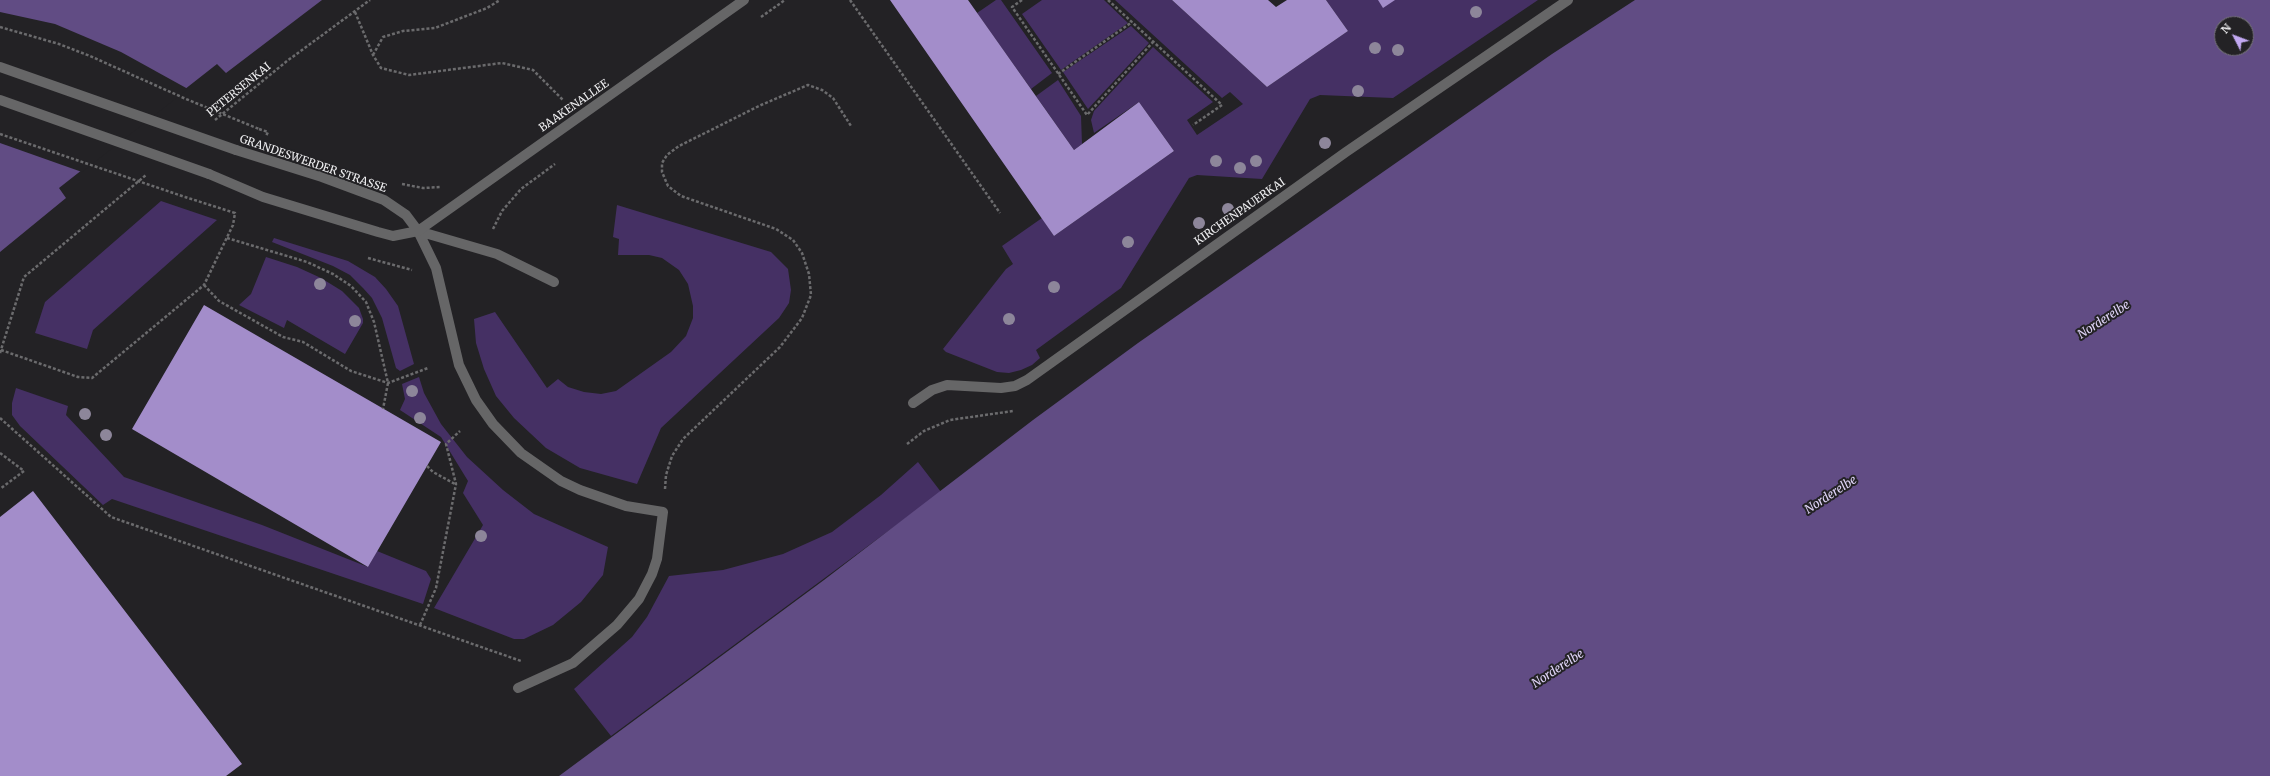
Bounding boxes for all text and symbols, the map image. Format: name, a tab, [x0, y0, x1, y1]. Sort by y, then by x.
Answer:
north arrow	[2214, 16, 2254, 56]
text: N	[2218, 21, 2234, 37]
street label: PETERSENKAI	[204, 60, 274, 120]
street label: BAAKENALLEE	[537, 77, 611, 135]
street label: GRANDESWERDER STRASSE	[238, 133, 388, 195]
street label: KIRCHENPAUERKAI	[1192, 176, 1288, 248]
water label: Norderelbe	[2075, 298, 2133, 342]
water label: Norderelbe	[1802, 473, 1860, 517]
water label: Norderelbe	[1529, 647, 1587, 691]

